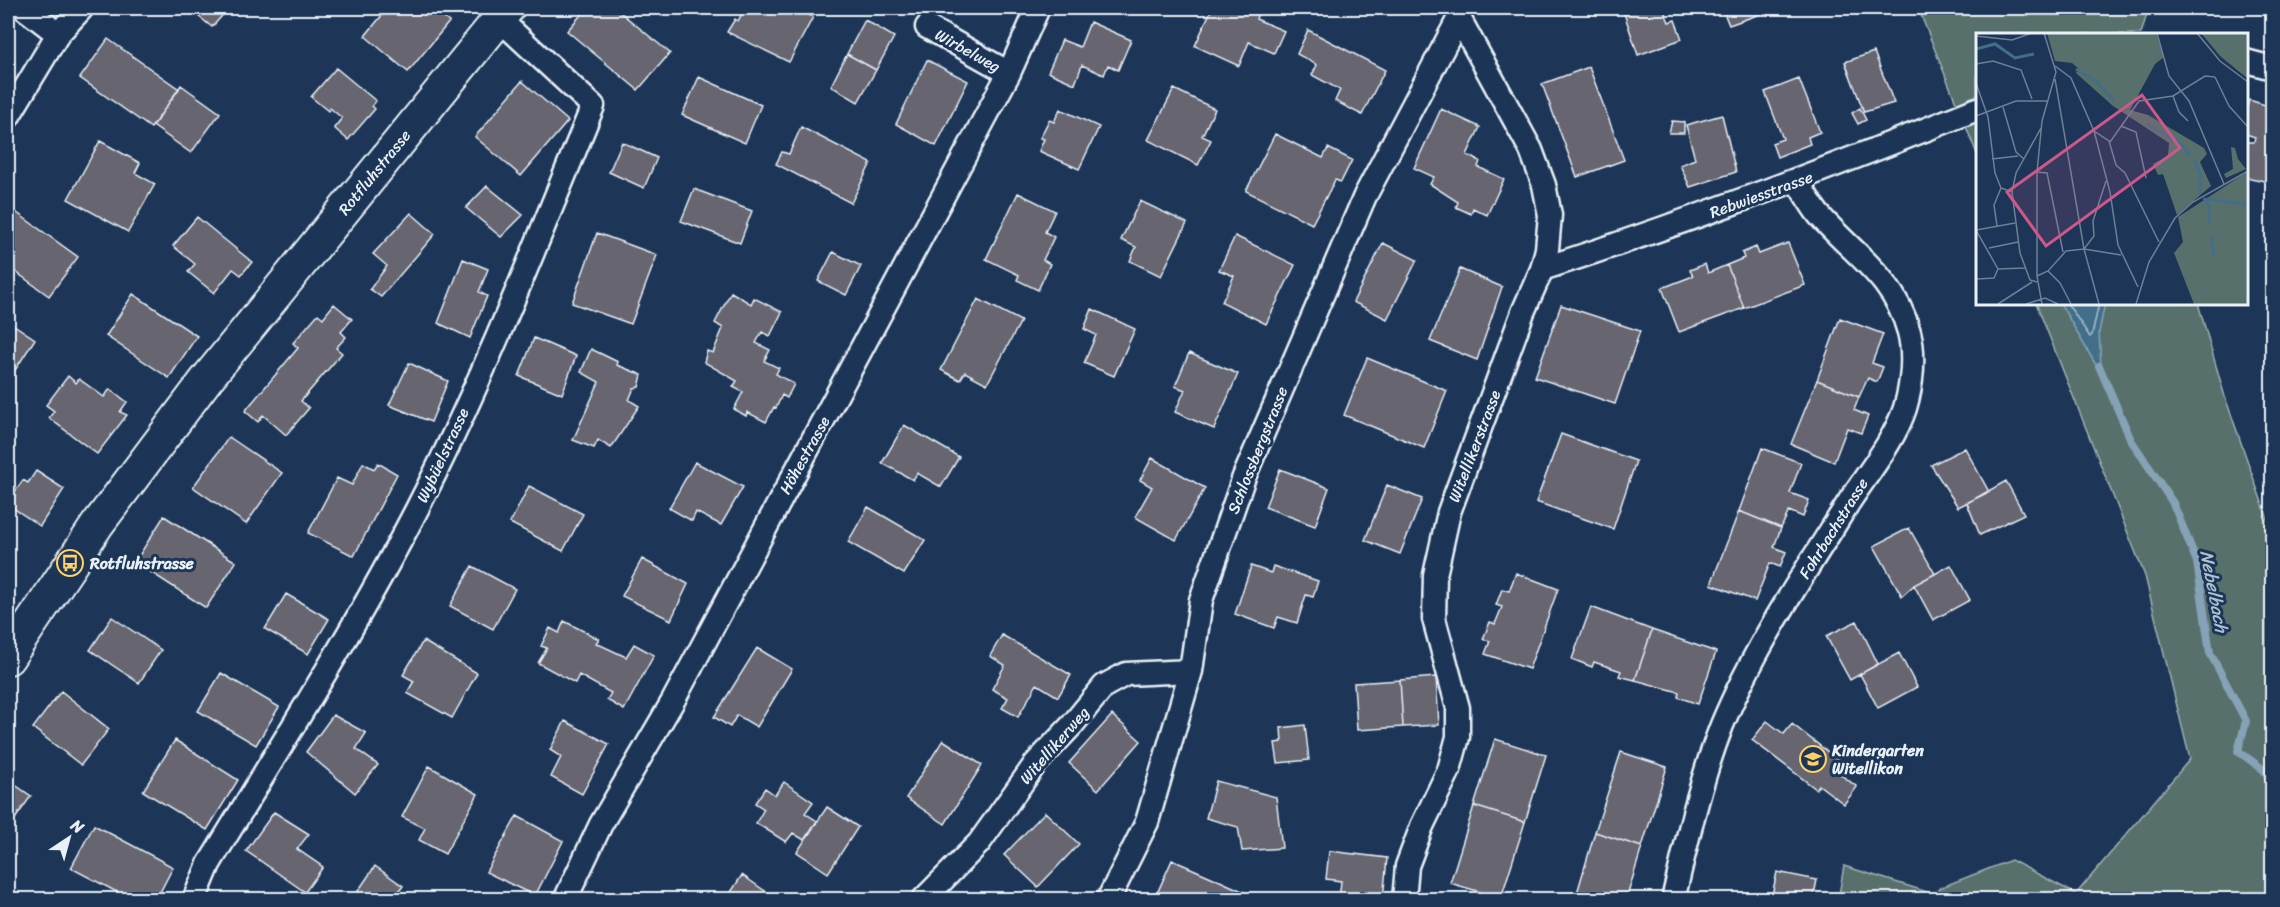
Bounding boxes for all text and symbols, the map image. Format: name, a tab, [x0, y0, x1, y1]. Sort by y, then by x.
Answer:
street label: Wirbelweg	[929, 20, 1006, 80]
inset map	[1976, 33, 2247, 304]
street label: Rotfluhstrasse	[330, 123, 418, 222]
street label: Rebwiesstrasse	[1705, 162, 1817, 227]
street label: Schlossbergstrasse	[1219, 382, 1296, 518]
street label: Witellikerstrasse	[1440, 385, 1509, 507]
street label: Wybüelstrasse	[408, 403, 477, 508]
street label: Höhestrasse	[771, 410, 838, 500]
street label: Fohrbachstrasse	[1791, 472, 1876, 585]
water label: Nebelbach	[2190, 547, 2238, 636]
bus stop icon: Rotfluhstrasse	[55, 548, 85, 578]
place label: Rotfluhstrasse	[89, 549, 195, 578]
street label: Witellikerweg	[1012, 700, 1097, 791]
place label: Kindergarten Witellikon	[1831, 736, 1924, 783]
school or university icon: Kindergarten Witellikon	[1798, 744, 1828, 774]
north arrow	[39, 808, 99, 868]
text: N	[64, 811, 91, 842]

